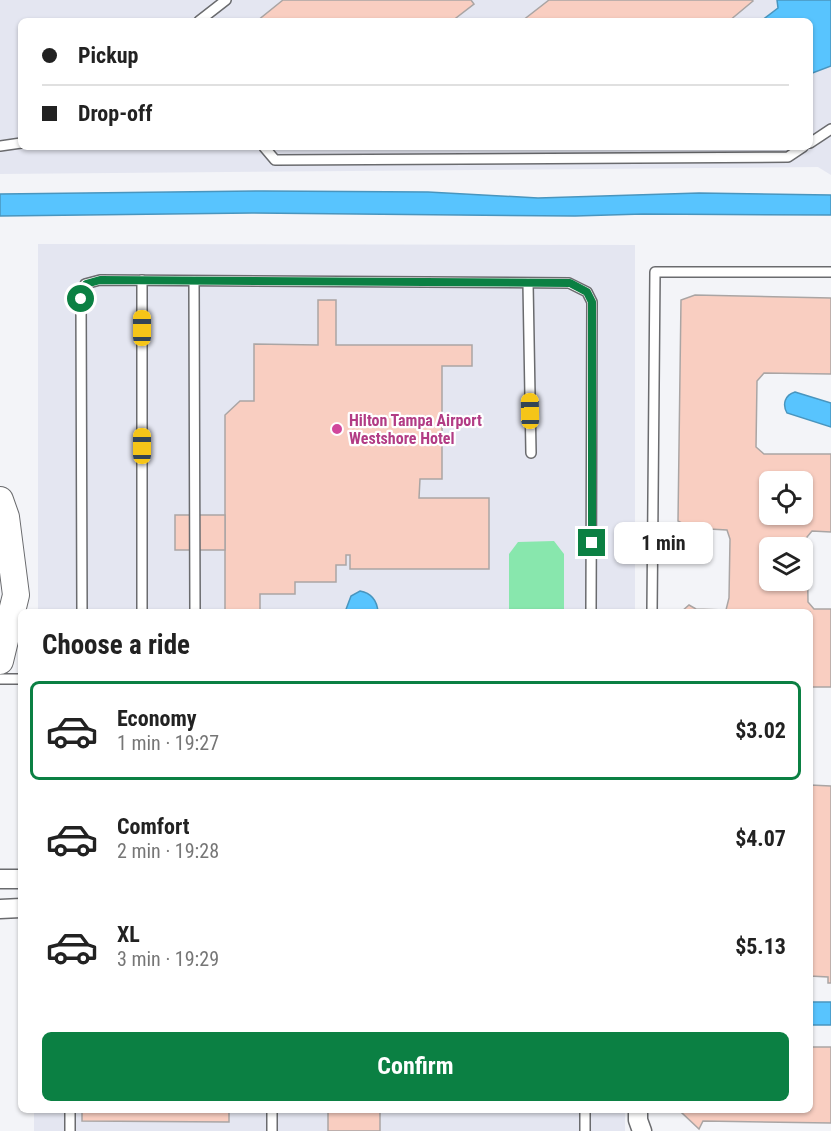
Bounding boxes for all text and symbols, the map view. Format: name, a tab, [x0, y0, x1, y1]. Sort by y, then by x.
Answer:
text: Pickup	[78, 43, 138, 68]
text: Drop-off	[78, 101, 152, 126]
route start	[67, 285, 94, 312]
car	[133, 310, 151, 346]
car	[521, 393, 539, 429]
place label: Hilton Tampa Airport Westshore Hotel	[349, 411, 482, 448]
marker: Hilton Tampa Airport Westshore Hotel	[330, 422, 344, 436]
car	[133, 428, 151, 464]
map controls	[759, 471, 813, 591]
button: locate	[759, 471, 813, 525]
callout: 1 min	[613, 522, 712, 564]
route end	[578, 529, 605, 556]
text: 1 min	[641, 531, 686, 555]
button: layers	[759, 537, 813, 591]
text: Choose a ride	[42, 629, 190, 661]
icon: car	[45, 704, 99, 758]
text: Economy	[117, 706, 197, 731]
text: $3.02	[735, 718, 786, 743]
text: 1 min · 19:27	[117, 731, 219, 755]
icon: car	[45, 812, 99, 866]
text: Comfort	[117, 814, 190, 839]
text: $4.07	[735, 826, 786, 851]
text: 2 min · 19:28	[117, 839, 219, 863]
icon: car	[45, 920, 99, 974]
text: XL	[117, 922, 140, 947]
text: $5.13	[735, 934, 786, 959]
text: 3 min · 19:29	[117, 947, 219, 971]
button: Confirm	[42, 1032, 789, 1101]

